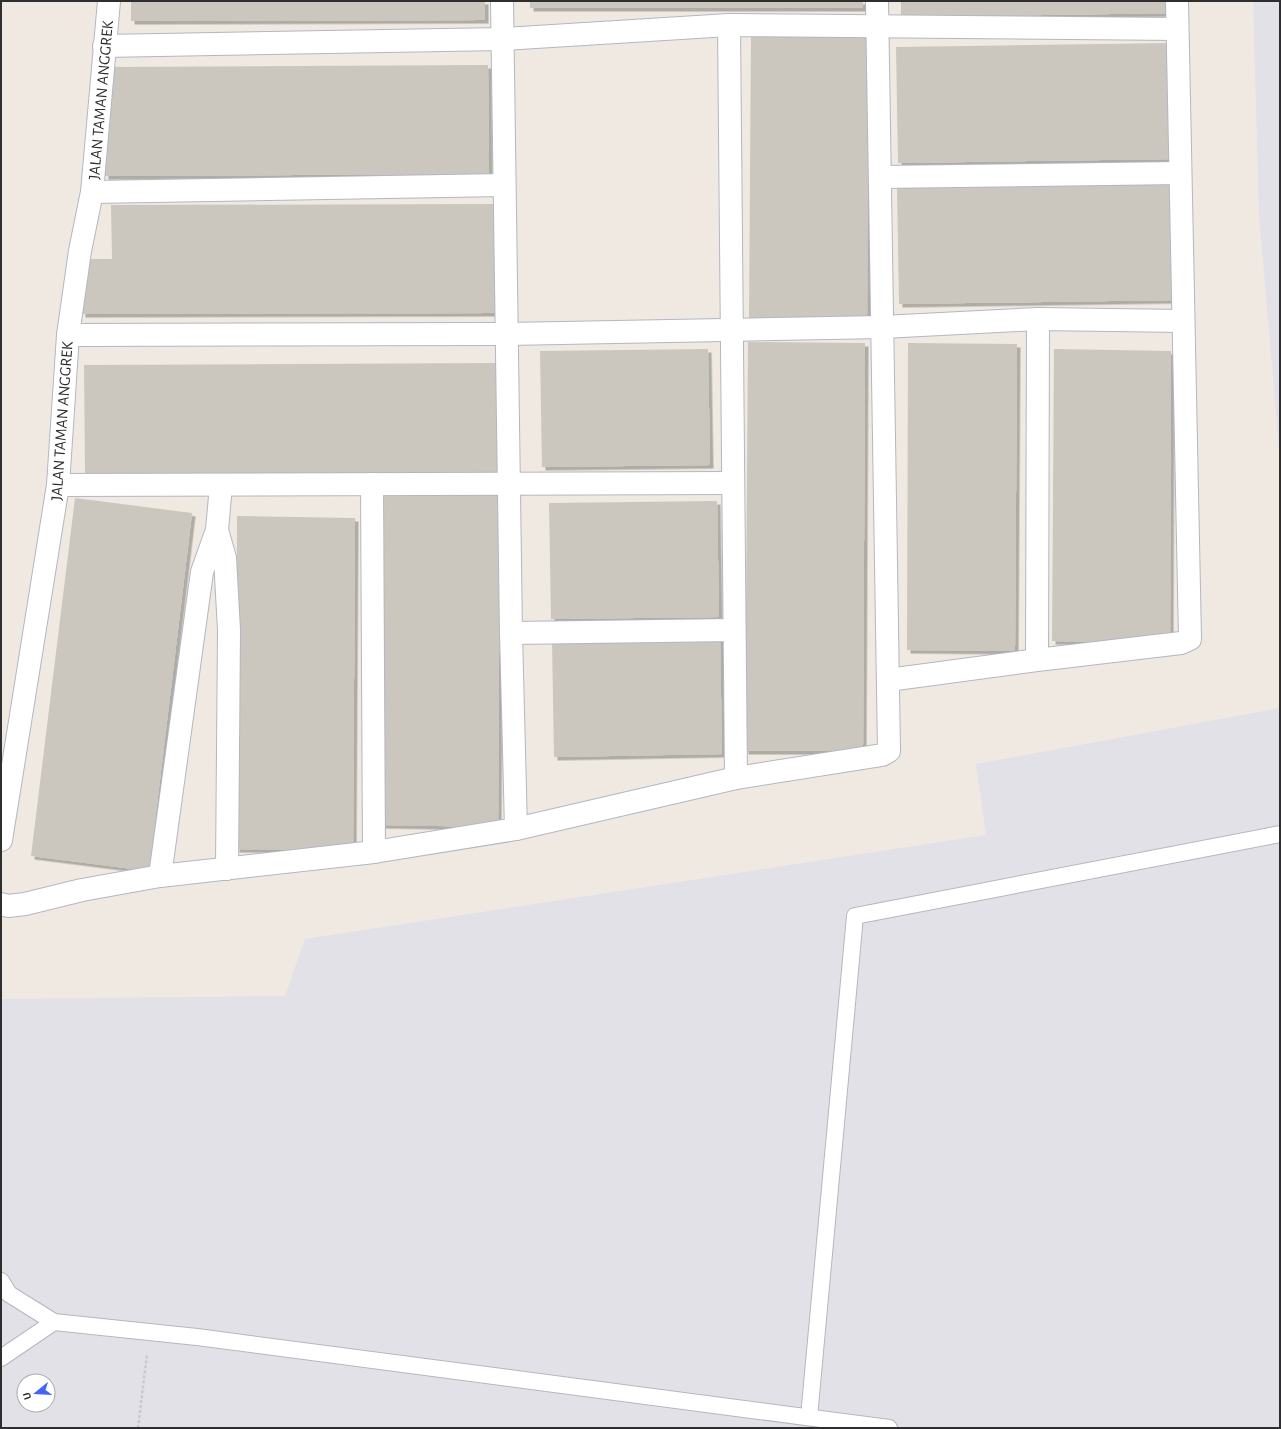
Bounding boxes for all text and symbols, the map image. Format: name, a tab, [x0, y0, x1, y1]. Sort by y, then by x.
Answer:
street label: JALAN TAMAN ANGGREK	[86, 20, 116, 180]
street label: JALAN TAMAN ANGGREK	[48, 341, 76, 501]
north arrow	[16, 1373, 56, 1413]
text: U	[21, 1391, 33, 1401]

